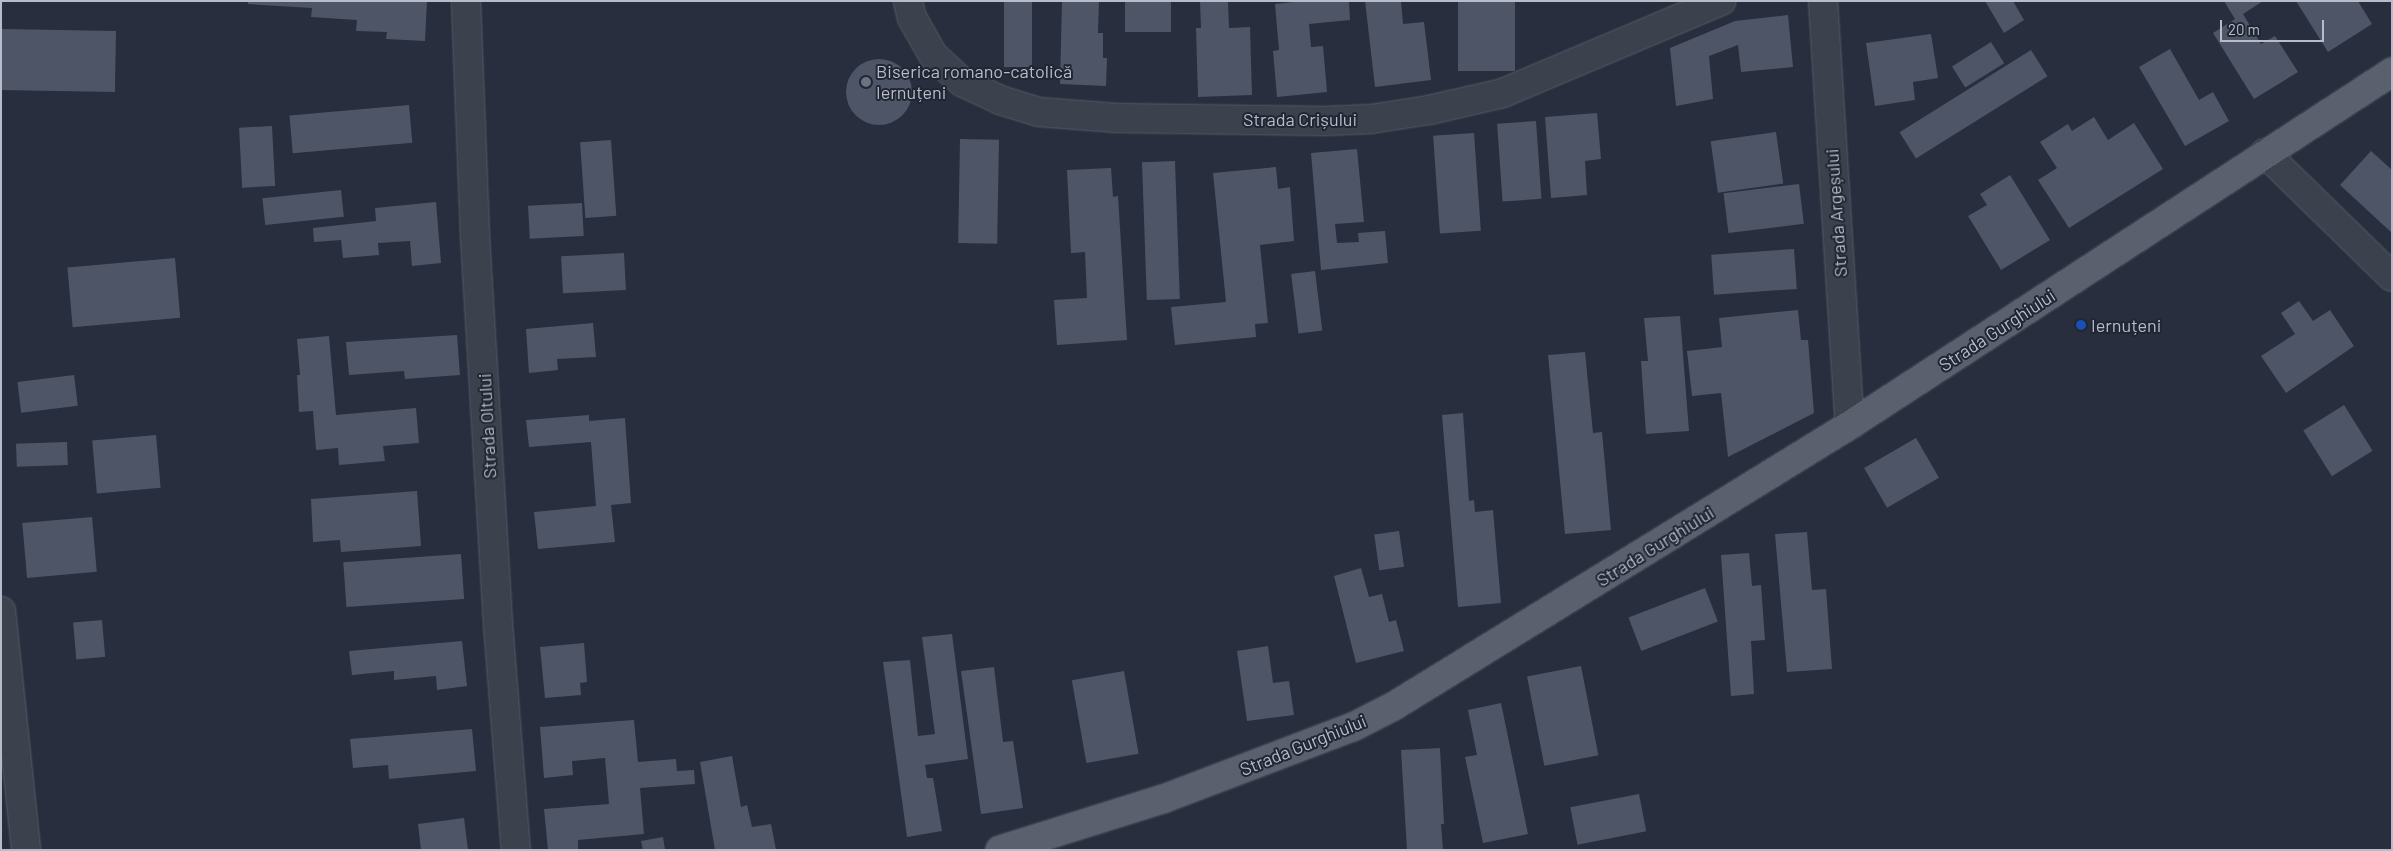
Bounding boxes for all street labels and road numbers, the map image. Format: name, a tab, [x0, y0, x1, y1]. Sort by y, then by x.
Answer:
street label: Strada Crișului	[1243, 108, 1357, 130]
street label: Strada Argeșului	[1821, 148, 1851, 278]
street label: Strada Gurghiului	[1935, 284, 2059, 376]
street label: Strada Oltului	[473, 373, 501, 479]
street label: Strada Gurghiului	[1592, 501, 1718, 591]
street label: Strada Gurghiului	[1237, 710, 1369, 780]

